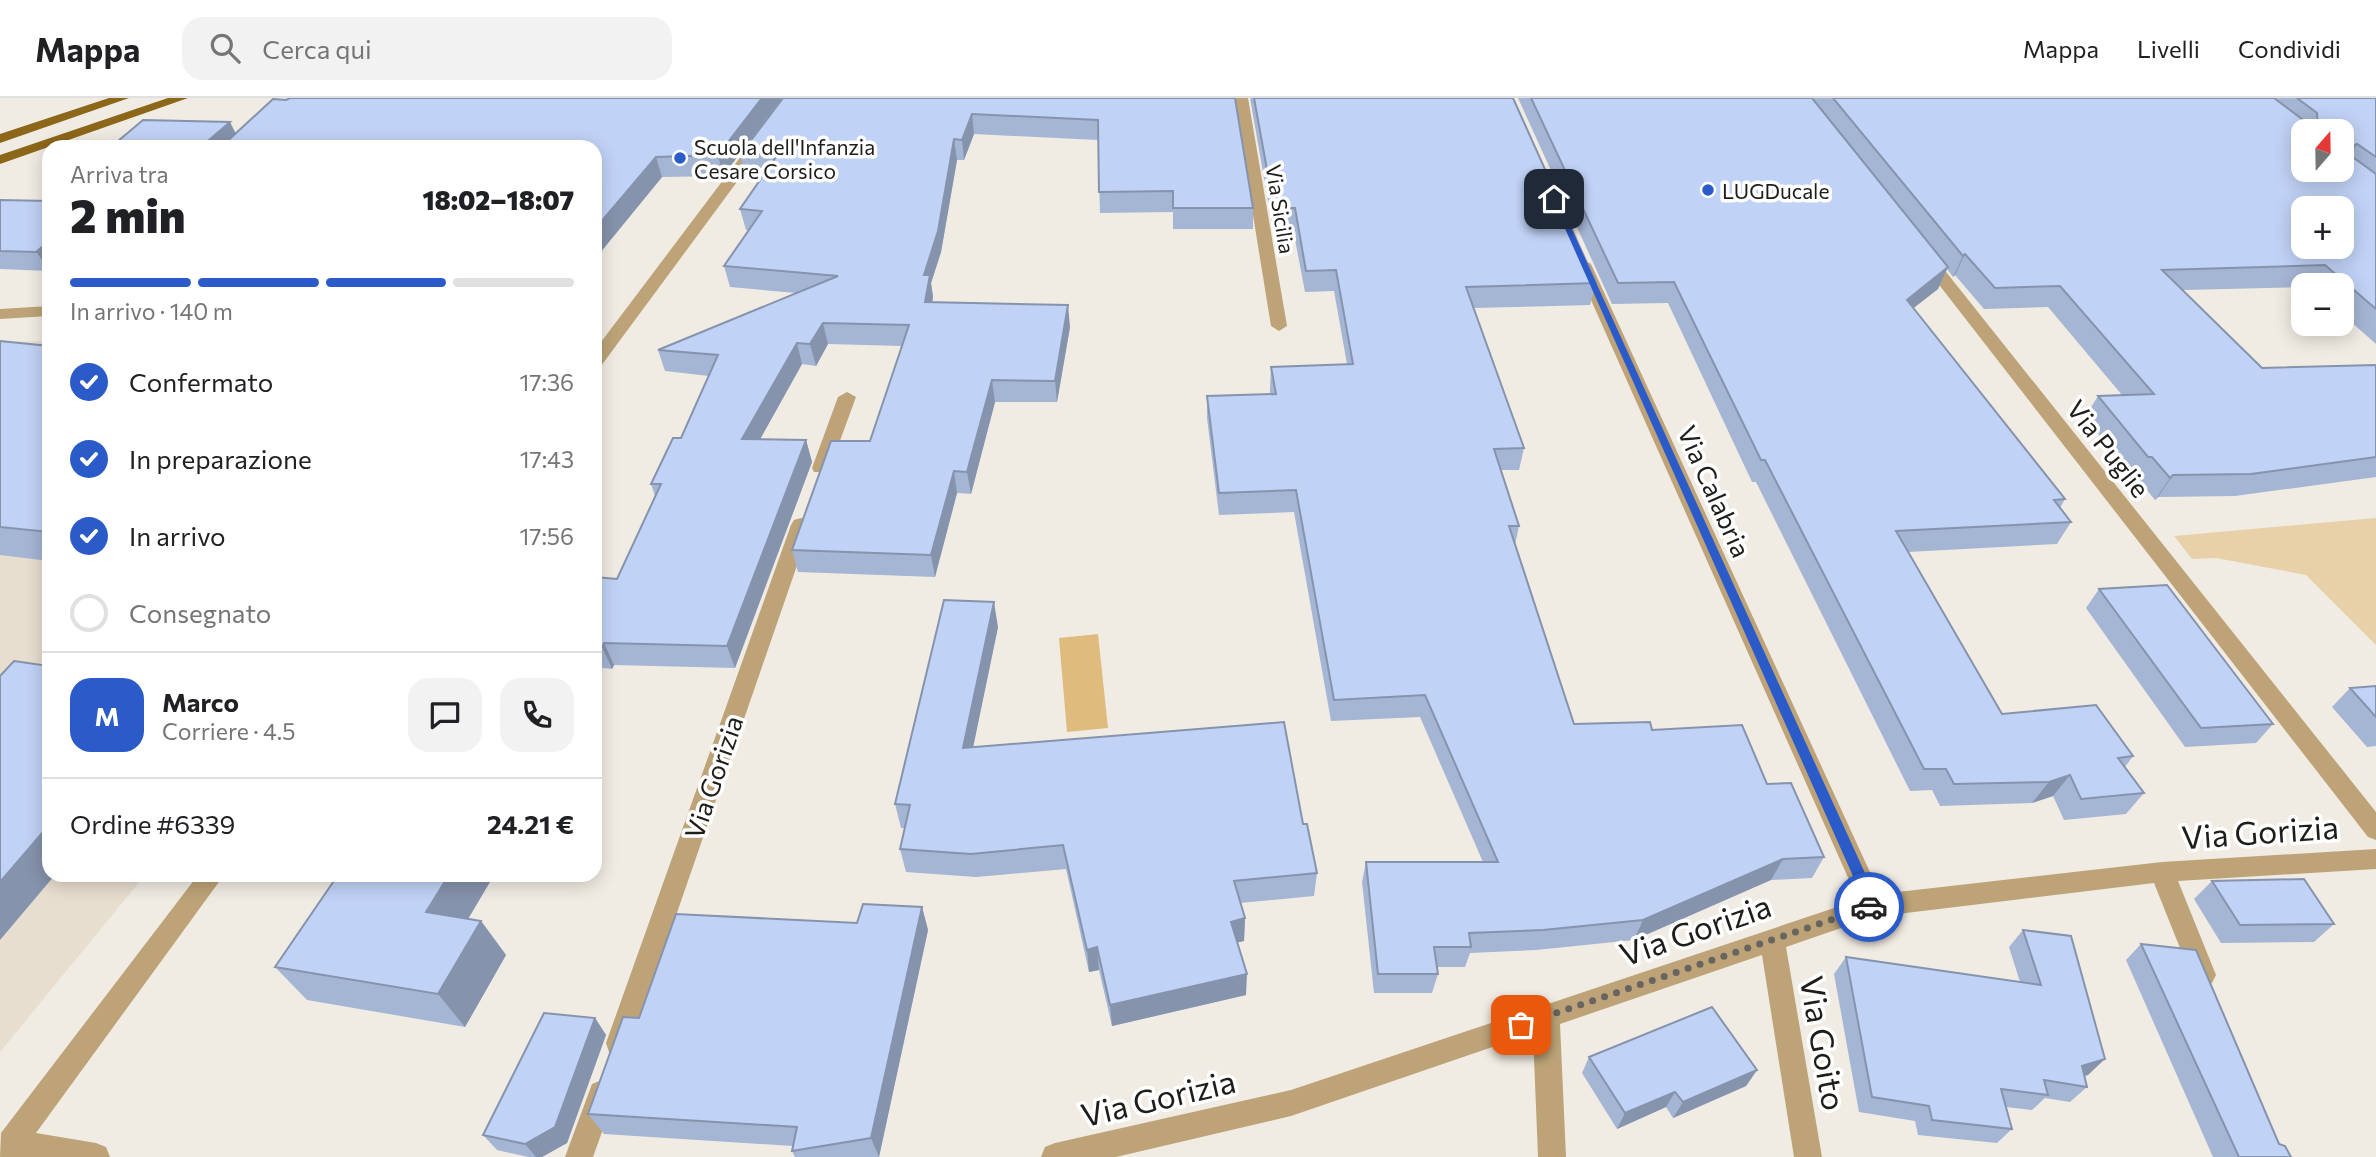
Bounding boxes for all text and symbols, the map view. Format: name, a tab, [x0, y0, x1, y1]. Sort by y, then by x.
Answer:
search box	[182, 17, 672, 80]
text: Mappa	[35, 28, 140, 69]
icon: search	[206, 29, 244, 67]
text: Cerca qui	[262, 33, 372, 64]
text: Mappa	[2023, 34, 2099, 63]
text: Livelli	[2137, 34, 2200, 63]
text: Condividi	[2238, 34, 2341, 63]
north arrow	[2291, 119, 2354, 182]
map controls	[2291, 119, 2354, 336]
place label: Scuola dell'Infanzia Cesare Corsico	[694, 134, 875, 183]
marker: Scuola dell'Infanzia Cesare Corsico	[672, 150, 688, 166]
text: Arriva tra	[70, 160, 169, 188]
street label: Via Sicilia	[1262, 163, 1300, 255]
pin	[1524, 169, 1584, 229]
place label: LUGDucale	[1722, 178, 1830, 203]
icon: home	[1535, 180, 1573, 218]
marker: LUGDucale	[1700, 182, 1716, 198]
text: 18:02–18:07	[422, 184, 574, 215]
text: 2 min	[70, 186, 186, 242]
button: +	[2291, 196, 2354, 259]
button: −	[2291, 273, 2354, 336]
text: In arrivo · 140 m	[70, 297, 233, 325]
icon: check	[70, 363, 108, 401]
text: Confermato	[129, 366, 273, 397]
text: 17:36	[520, 368, 574, 396]
street label: Via Puglie	[2061, 393, 2157, 503]
street label: Via Calabria	[1672, 420, 1758, 562]
icon: check	[70, 440, 108, 478]
text: In preparazione	[129, 443, 312, 474]
text: 17:43	[520, 445, 574, 473]
icon: check	[70, 517, 108, 555]
text: In arrivo	[129, 520, 226, 551]
text: 17:56	[519, 522, 574, 550]
text: Consegnato	[129, 597, 271, 628]
button: chat	[408, 678, 482, 752]
button: phone	[500, 678, 574, 752]
text: Marco	[162, 686, 239, 717]
text: M	[94, 700, 120, 731]
street label: Via Gorizia	[678, 711, 748, 843]
text: Corriere · 4.5	[162, 717, 295, 745]
street label: Via Gorizia	[2180, 806, 2340, 856]
text: Ordine #6339	[70, 808, 235, 839]
text: 24.21 €	[487, 808, 574, 839]
courier	[1834, 872, 1904, 942]
street label: Via Gorizia	[1614, 884, 1776, 974]
icon: car	[1850, 888, 1888, 926]
street label: Via Goito	[1793, 973, 1855, 1113]
pin	[1491, 995, 1551, 1055]
icon: bag	[1502, 1006, 1540, 1044]
street label: Via Gorizia	[1077, 1060, 1239, 1134]

